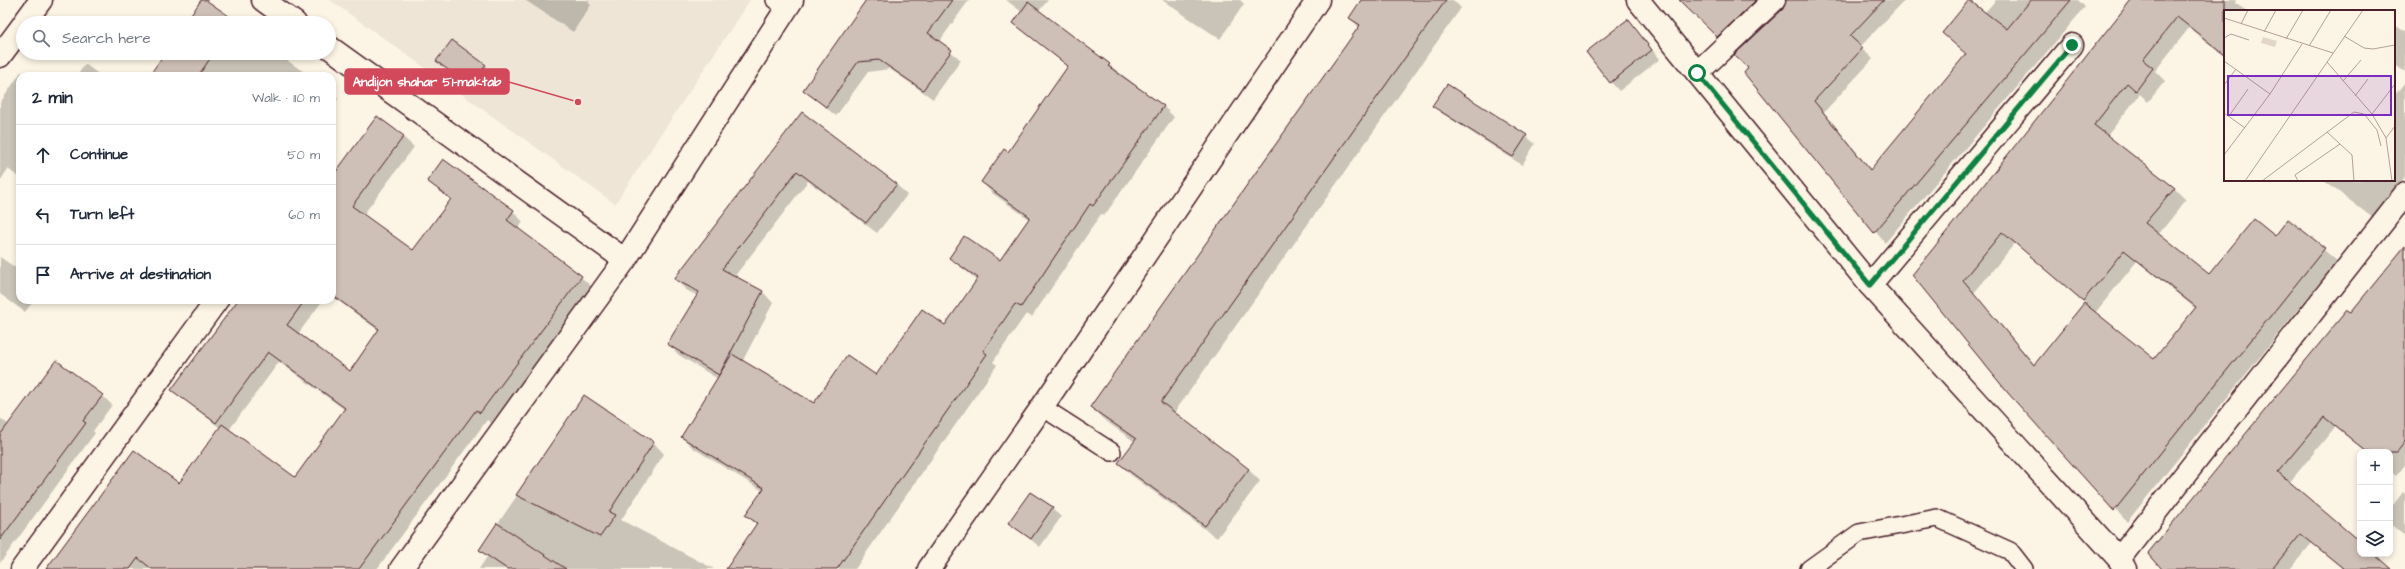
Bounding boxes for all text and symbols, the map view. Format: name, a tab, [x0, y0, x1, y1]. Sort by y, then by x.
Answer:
inset map	[2224, 10, 2395, 181]
search box	[16, 16, 336, 60]
icon: search	[30, 27, 52, 49]
text: Search here	[62, 28, 151, 49]
route end	[2063, 36, 2081, 54]
route start	[1688, 64, 1706, 82]
callout: Andijon shahar 51-maktab	[345, 69, 509, 94]
text: Andijon shahar 51-maktab	[353, 73, 502, 92]
text: 2 min	[32, 86, 73, 110]
text: Walk · 110 m	[252, 89, 320, 107]
icon: ahead	[32, 144, 54, 166]
text: Continue	[70, 144, 128, 165]
text: 50 m	[287, 146, 320, 164]
icon: left	[32, 204, 54, 226]
text: Turn left	[70, 204, 134, 225]
text: 60 m	[288, 206, 320, 224]
icon: arrive	[32, 264, 54, 286]
text: Arrive at destination	[70, 264, 211, 285]
map controls	[2357, 449, 2393, 557]
button: +	[2357, 449, 2393, 485]
button: −	[2357, 485, 2393, 521]
button: layers	[2357, 521, 2393, 557]

